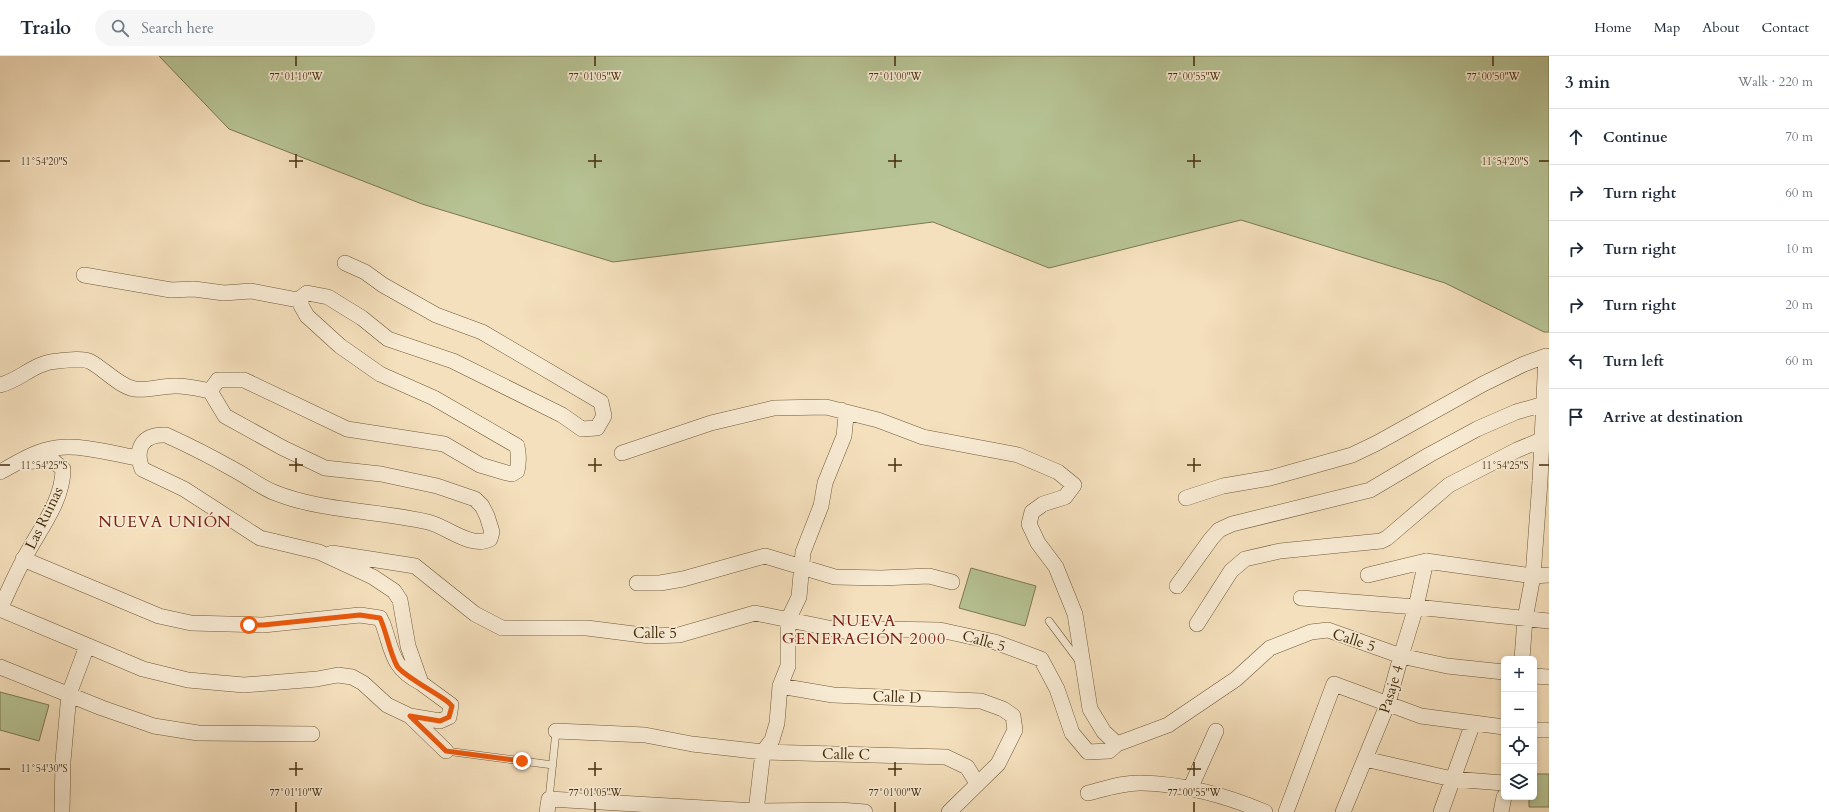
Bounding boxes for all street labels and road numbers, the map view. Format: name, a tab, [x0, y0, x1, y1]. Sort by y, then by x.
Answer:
street label: Las Ruinas	[20, 483, 68, 553]
street label: Calle 5	[633, 623, 677, 643]
street label: Calle 5	[1330, 624, 1378, 656]
street label: Calle 5	[960, 626, 1008, 656]
street label: Pasaje 4	[1374, 662, 1408, 716]
street label: Calle D	[872, 686, 922, 708]
street label: Calle C	[822, 744, 870, 764]

